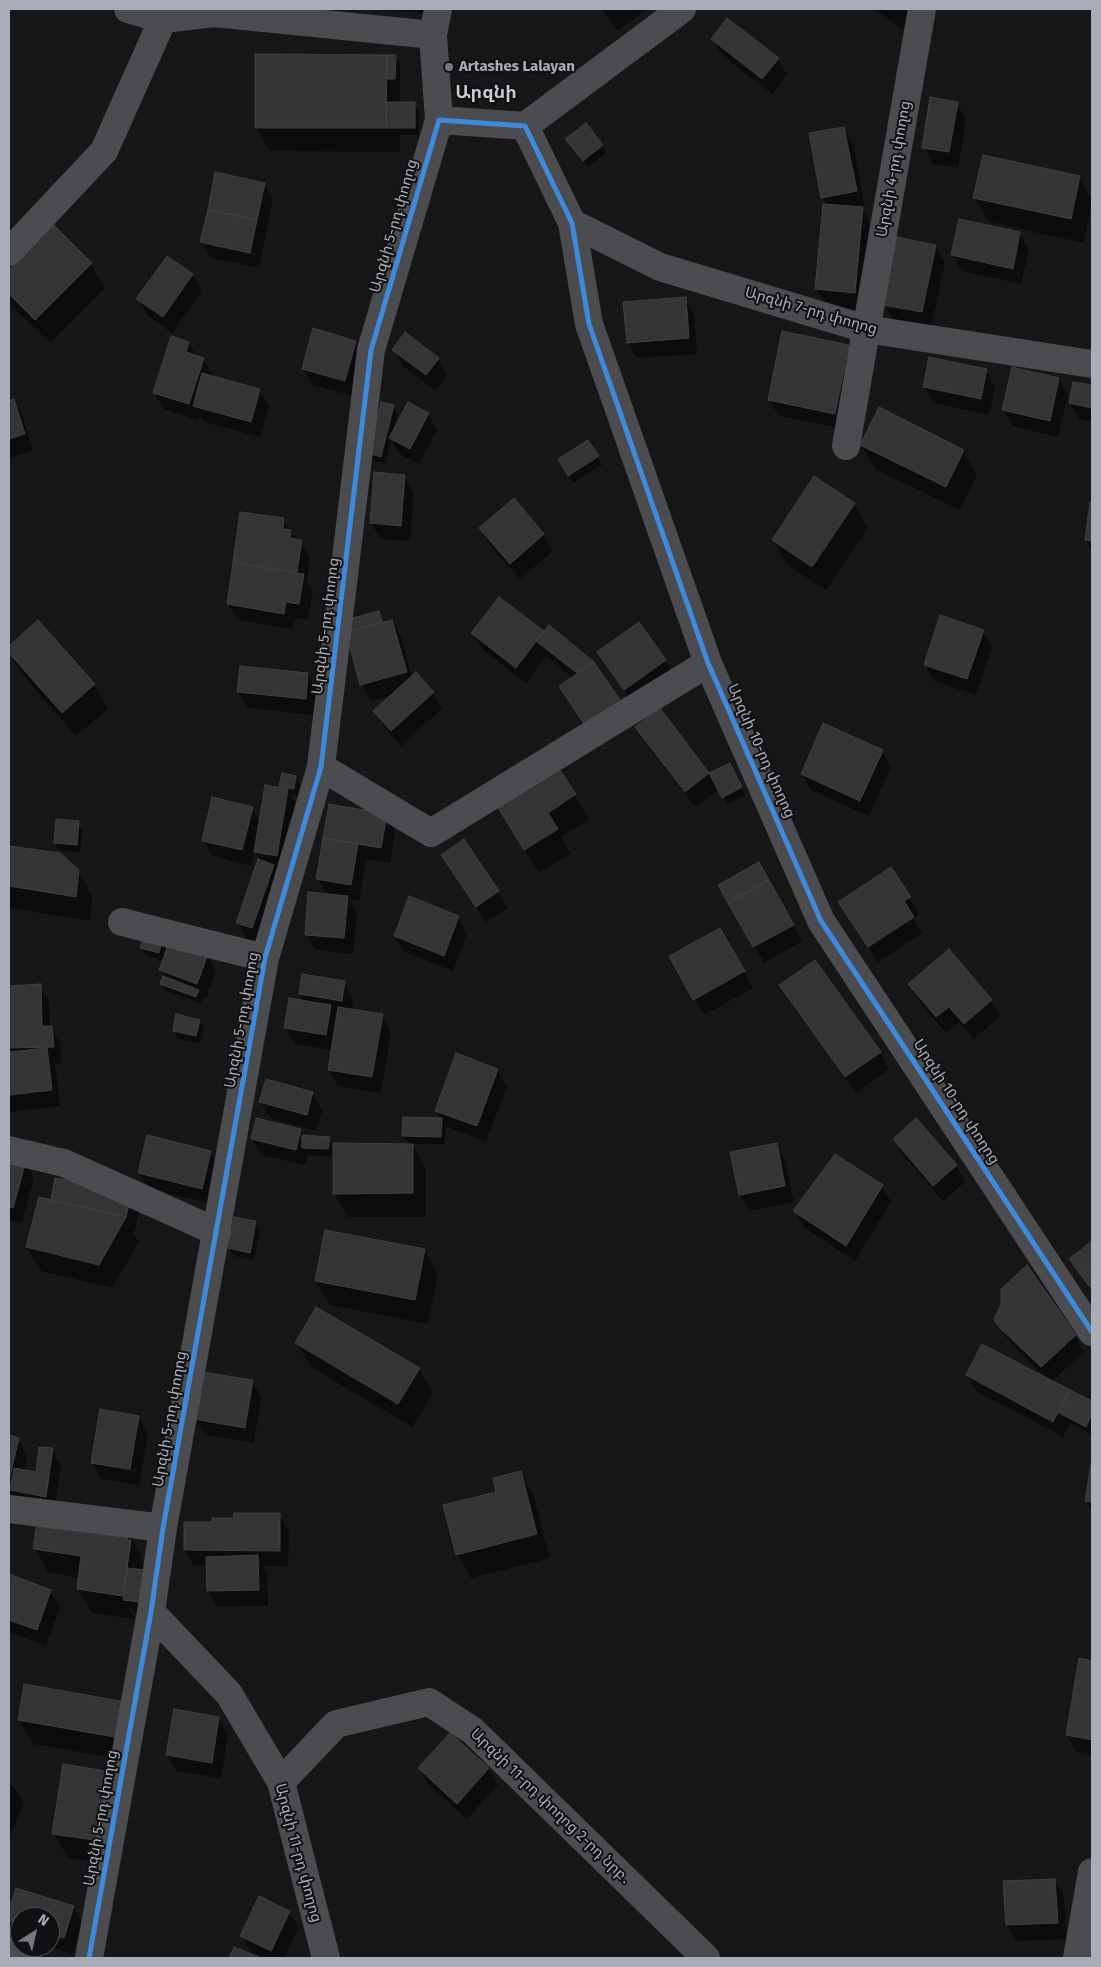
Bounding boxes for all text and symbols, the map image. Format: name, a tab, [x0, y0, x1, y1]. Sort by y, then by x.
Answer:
place label: Artashes Lalayan	[459, 58, 575, 76]
marker: Artashes Lalayan	[443, 61, 455, 73]
district label: Արզնի	[455, 82, 517, 104]
street label: Արզնի 4-րդ փողոց	[873, 99, 915, 239]
street label: Արզնի 5-րդ փողոց	[366, 157, 422, 295]
street label: Արզնի 7-րդ փողոց	[743, 283, 879, 339]
street label: Արզնի 5-րդ փողոց	[309, 556, 343, 696]
street label: Արզնի 10-րդ փողոց	[723, 681, 799, 821]
street label: Արզնի 5-րդ փողոց	[221, 951, 263, 1089]
street label: Արզնի 10-րդ փողոց	[909, 1036, 1003, 1168]
street label: Արզնի 5-րդ փողոց	[149, 1350, 191, 1488]
street label: Արզնի 11-րդ փողոց 2-րդ նրբ․	[466, 1725, 636, 1889]
street label: Արզնի 5-րդ փողոց	[80, 1749, 122, 1887]
street label: Արզնի 11-րդ փողոց	[271, 1782, 325, 1924]
north arrow	[10, 1907, 60, 1957]
text: N	[35, 1910, 52, 1930]

